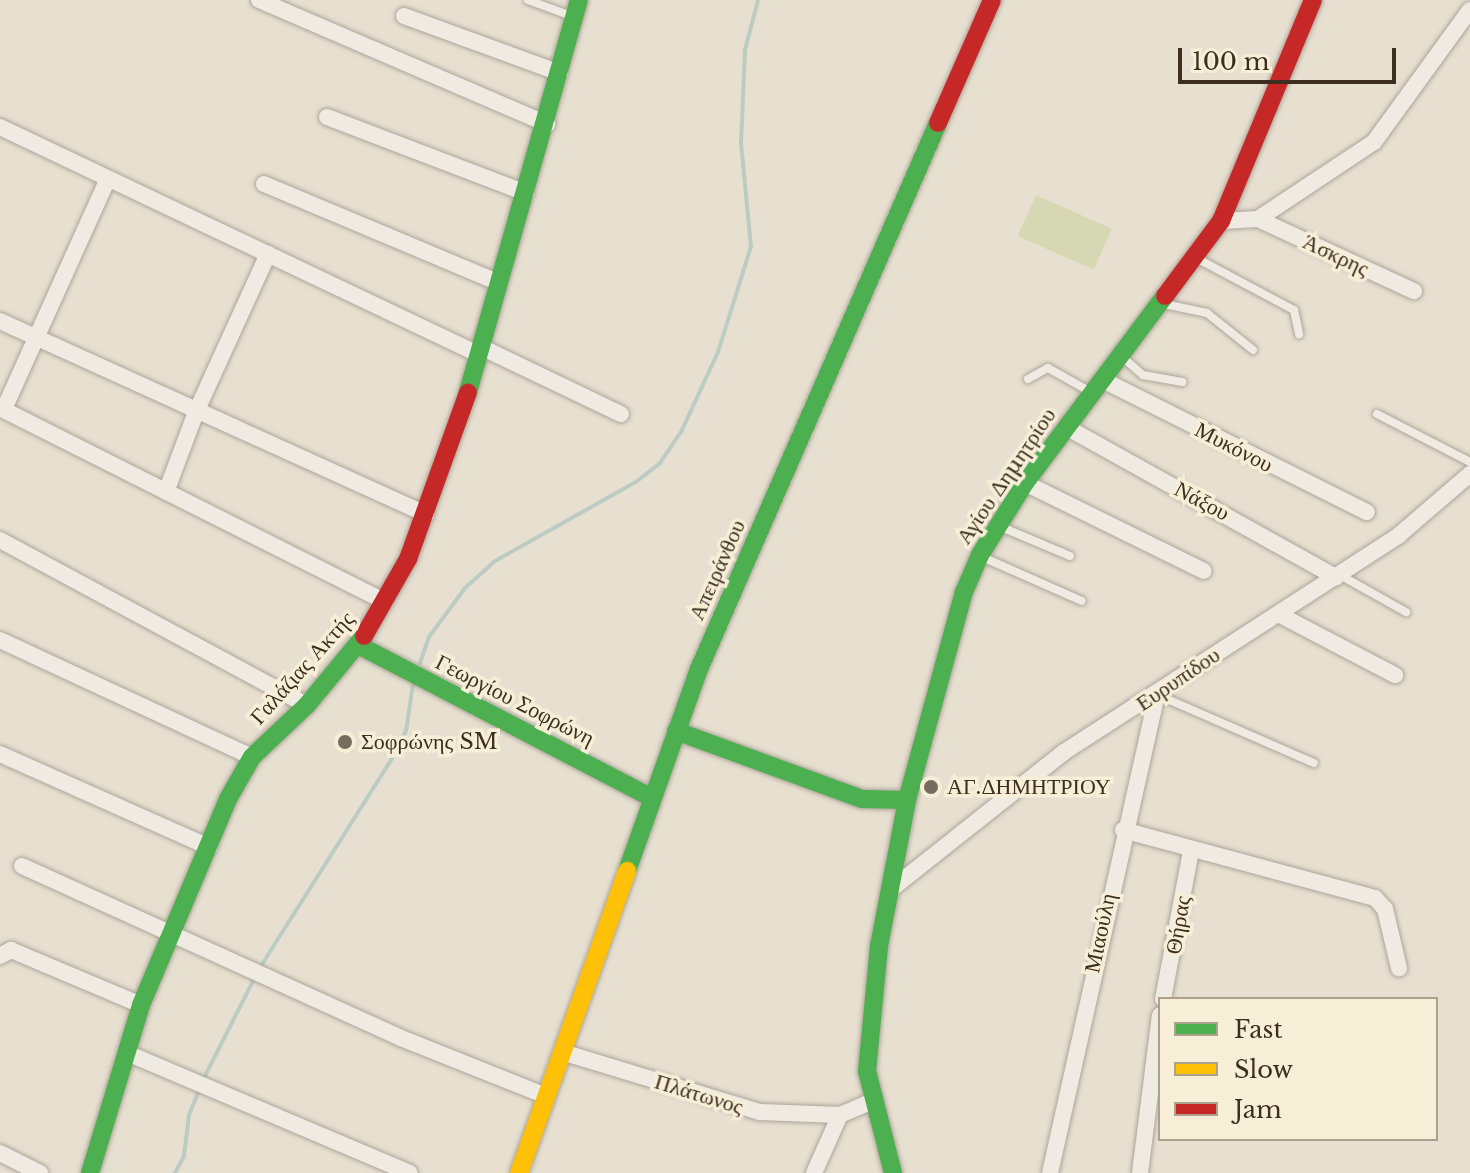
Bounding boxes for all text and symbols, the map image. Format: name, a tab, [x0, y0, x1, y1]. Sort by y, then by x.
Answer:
scale bar	[1182, 32, 1400, 82]
text: 100 m	[1192, 47, 1270, 76]
street label: Άσκρης	[1299, 228, 1373, 282]
street label: Αγίου Δημητρίου	[951, 403, 1061, 549]
street label: Μυκόνου	[1191, 416, 1277, 478]
street label: Νάξου	[1170, 476, 1234, 526]
street label: Απειράνθου	[683, 516, 751, 624]
street label: Γαλάζιας Ακτής	[244, 606, 360, 730]
street label: Ευρυπίδου	[1131, 641, 1225, 717]
street label: Γεωργίου Σοφρώνη	[431, 649, 599, 751]
place label: Σοφρώνης SM	[361, 729, 498, 755]
marker: Σοφρώνης SM	[336, 733, 354, 751]
place label: ΑΓ.ΔΗΜΗΤΡΙΟΥ	[947, 774, 1111, 800]
marker: ΑΓ.ΔΗΜΗΤΡΙΟΥ	[922, 778, 940, 796]
street label: Μιαούλη	[1079, 891, 1121, 975]
street label: Θήρας	[1160, 894, 1196, 956]
legend	[1158, 997, 1438, 1141]
text: Fast	[1234, 1015, 1282, 1044]
text: Slow	[1234, 1055, 1293, 1084]
street label: Πλάτωνος	[652, 1068, 746, 1120]
text: Jam	[1234, 1095, 1282, 1124]

